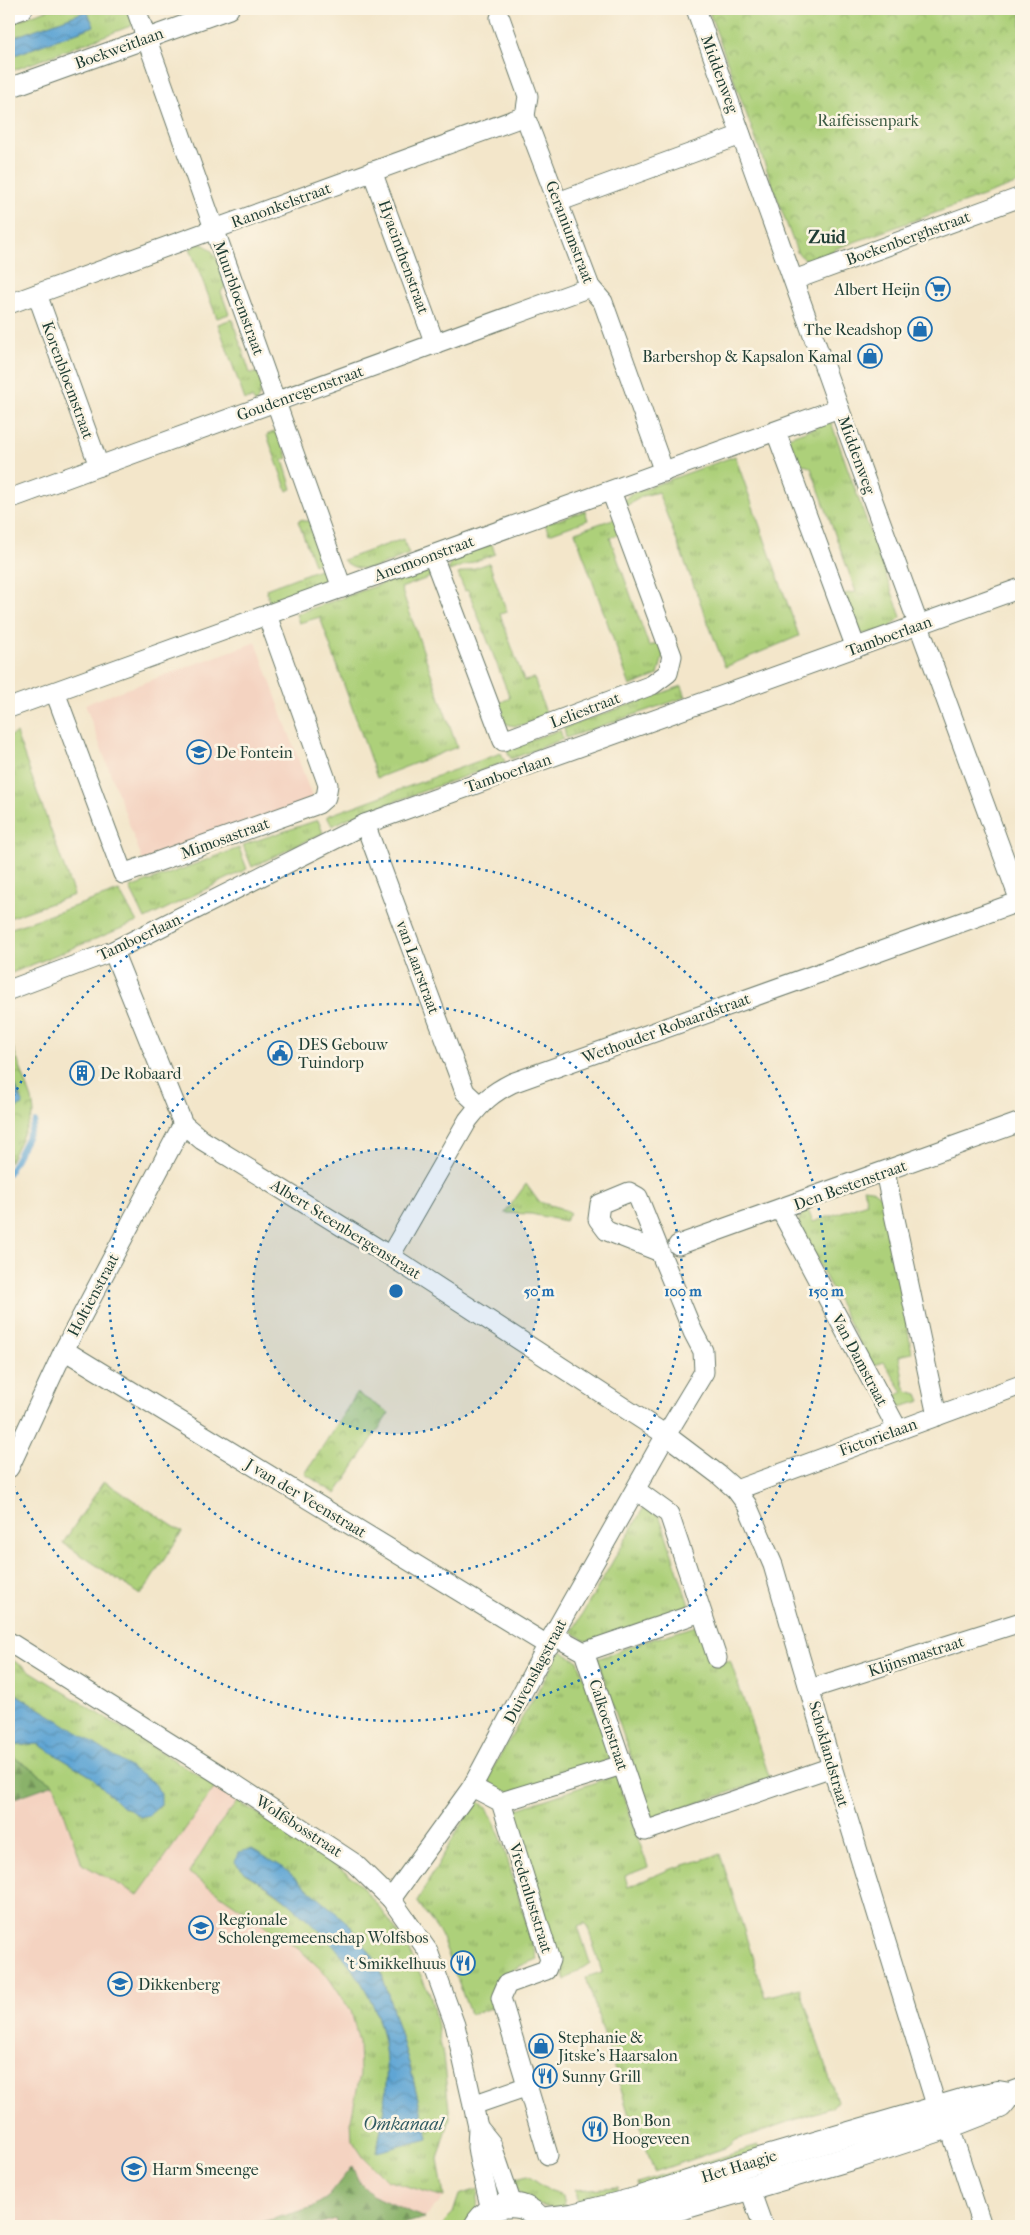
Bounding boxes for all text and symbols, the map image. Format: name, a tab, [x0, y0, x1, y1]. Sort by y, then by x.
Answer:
street label: Boekweitlaan	[72, 23, 167, 73]
street label: Middenweg	[697, 32, 743, 116]
park label: Raifeissenpark	[817, 111, 920, 130]
street label: Ranonkelstraat	[228, 178, 334, 232]
street label: Geraniumstraat	[542, 178, 598, 286]
street label: Hyacinthenstraat	[375, 197, 434, 317]
street label: Boekenberghstraat	[843, 207, 973, 269]
district label: Zuid	[808, 227, 847, 248]
street label: Muurbloemstraat	[210, 238, 269, 358]
supermarket icon: Albert Heijn	[925, 276, 951, 302]
place label: Albert Heijn	[834, 280, 921, 299]
shop icon: The Readshop	[907, 316, 933, 342]
street label: Korenbloemstraat	[38, 318, 98, 442]
place label: The Readshop	[804, 320, 902, 339]
shop icon: Barbershop & Kapsalon Kamal	[857, 343, 883, 369]
place label: Barbershop & Kapsalon Kamal	[642, 347, 853, 366]
street label: Goudenregenstraat	[234, 361, 366, 425]
street label: Middenweg	[834, 413, 880, 497]
street label: Anemoonstraat	[370, 531, 477, 585]
street label: Tamboerlaan	[844, 611, 935, 660]
street label: Leliestraat	[547, 688, 623, 732]
school or university icon: De Fontein	[186, 739, 212, 765]
place label: De Fontein	[216, 743, 294, 762]
street label: Tamboerlaan	[463, 749, 554, 797]
street label: Mimosastraat	[178, 813, 272, 863]
street label: Tamboerlaan	[94, 909, 184, 965]
street label: van Laarstraat	[392, 918, 444, 1017]
street label: Wethouder Robaardstraat	[578, 989, 753, 1068]
place label: DES Gebouw Tuindorp	[298, 1035, 389, 1072]
public building icon: DES Gebouw Tuindorp	[267, 1040, 293, 1066]
building icon: De Robaard	[69, 1060, 95, 1086]
place label: De Robaard	[100, 1064, 182, 1083]
street label: Den Bestenstraat	[791, 1156, 909, 1214]
street label: Albert Steenbergenstraat	[266, 1174, 425, 1283]
street label: Holtienstraat	[63, 1250, 123, 1340]
centre of rings	[387, 1282, 405, 1300]
text: 50 m	[524, 1282, 555, 1300]
text: 100 m	[664, 1282, 702, 1300]
text: 150 m	[808, 1282, 844, 1300]
street label: Van Damstraat	[827, 1310, 892, 1409]
street label: Fictorielaan	[836, 1414, 920, 1460]
street label: J van der Veenstraat	[240, 1453, 370, 1542]
street label: Duivenslagstraat	[499, 1615, 571, 1727]
street label: Klijnsmastraat	[866, 1631, 967, 1680]
street label: Calkoenstraat	[585, 1677, 633, 1773]
street label: Schoklandstraat	[805, 1699, 853, 1809]
street label: Wolfsbosstraat	[251, 1790, 346, 1861]
street label: Vredenluststraat	[505, 1840, 557, 1956]
place label: Regionale Scholengemeenschap Wolfsbos	[218, 1910, 429, 1947]
school or university icon: Regionale Scholengemeenschap Wolfsbos	[188, 1915, 214, 1941]
restaurant icon: 't Smikkelhuus	[450, 1950, 476, 1976]
place label: 't Smikkelhuus	[346, 1954, 446, 1973]
school or university icon: Dikkenberg	[107, 1971, 133, 1997]
place label: Dikkenberg	[138, 1975, 220, 1994]
place label: Stephanie & Jitske's Haarsalon	[556, 2028, 678, 2065]
shop icon: Stephanie & Jitske's Haarsalon	[528, 2033, 554, 2059]
restaurant icon: Sunny Grill	[532, 2063, 558, 2089]
place label: Sunny Grill	[562, 2067, 642, 2086]
place label: Bon Bon Hoogeveen	[612, 2111, 691, 2148]
water label: Omkanaal	[363, 2114, 446, 2135]
restaurant icon: Bon Bon Hoogeveen	[582, 2116, 608, 2142]
street label: Het Haagje	[699, 2146, 779, 2186]
school or university icon: Harm Smeenge	[121, 2156, 147, 2182]
place label: Harm Smeenge	[152, 2160, 259, 2179]

